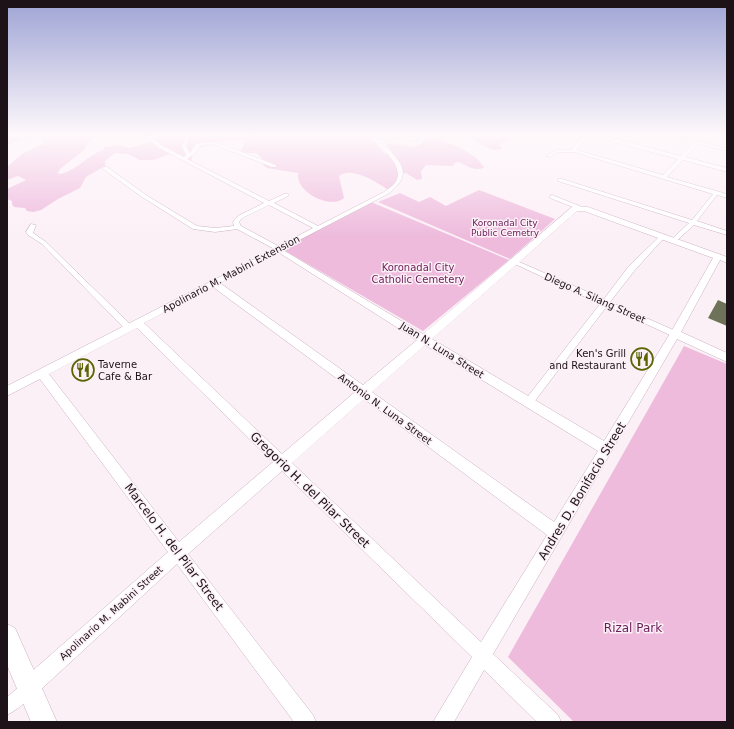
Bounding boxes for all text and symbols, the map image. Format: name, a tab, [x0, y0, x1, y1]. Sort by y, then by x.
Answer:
park label: Koronadal City Public Cemetry	[471, 218, 540, 238]
street label: Apolinario M. Mabini Extension	[161, 233, 301, 315]
park label: Koronadal City Catholic Cemetery	[372, 262, 465, 285]
street label: Diego A. Silang Street	[543, 271, 647, 325]
street label: Juan N. Luna Street	[397, 319, 486, 380]
restaurant icon: Ken's Grill and Restaurant	[629, 346, 655, 372]
place label: Ken's Grill and Restaurant	[549, 348, 626, 371]
restaurant icon: Taverne Cafe & Bar	[70, 357, 96, 383]
place label: Taverne Cafe & Bar	[97, 359, 153, 382]
street label: Antonio N. Luna Street	[336, 371, 434, 447]
street label: Andres D. Bonifacio Street	[535, 419, 629, 562]
street label: Gregorio H. del Pilar Street	[247, 429, 373, 551]
street label: Marcelo H. del Pilar Street	[122, 481, 227, 614]
street label: Apolinario M. Mabini Street	[57, 564, 165, 662]
park label: Rizal Park	[604, 621, 662, 635]

